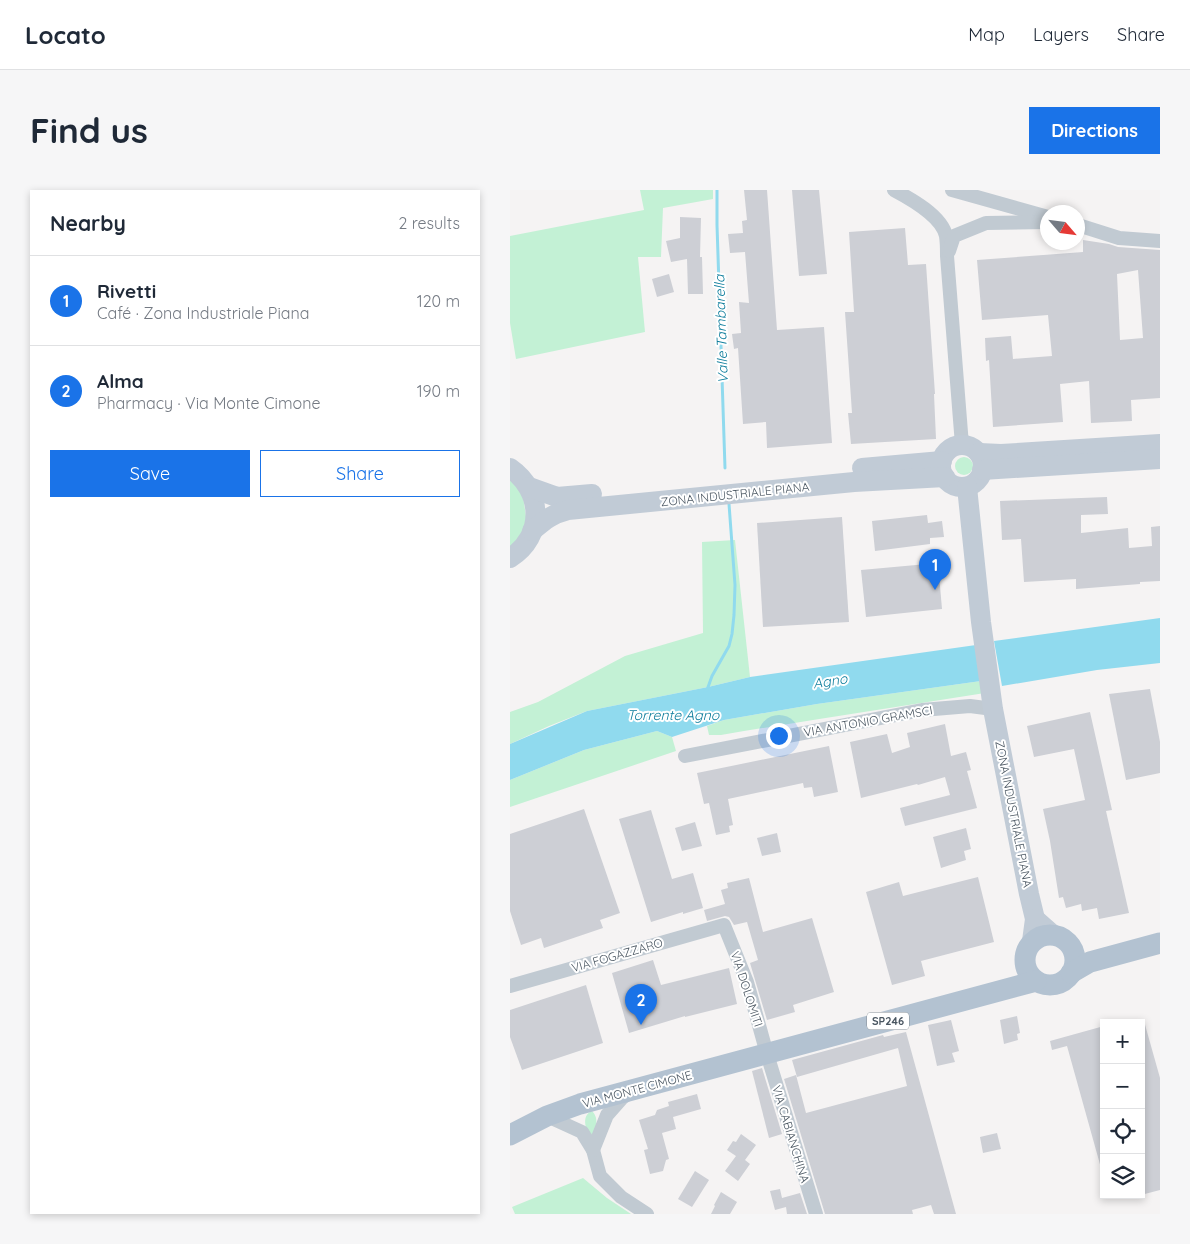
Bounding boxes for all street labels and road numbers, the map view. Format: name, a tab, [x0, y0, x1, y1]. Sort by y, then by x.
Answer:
street label: ZONA INDUSTRIALE PIANA	[660, 479, 810, 509]
street label: VIA ANTONIO GRAMSCI	[802, 702, 934, 740]
street label: ZONA INDUSTRIALE PIANA	[992, 739, 1036, 889]
street label: VIA FOGAZZARO	[570, 935, 664, 975]
street label: VIA DOLOMITI	[728, 949, 766, 1029]
road number: SP246	[867, 1012, 909, 1029]
street label: VIA MONTE CIMONE	[581, 1067, 694, 1111]
street label: VIA CABIANCHINA	[769, 1084, 813, 1185]

